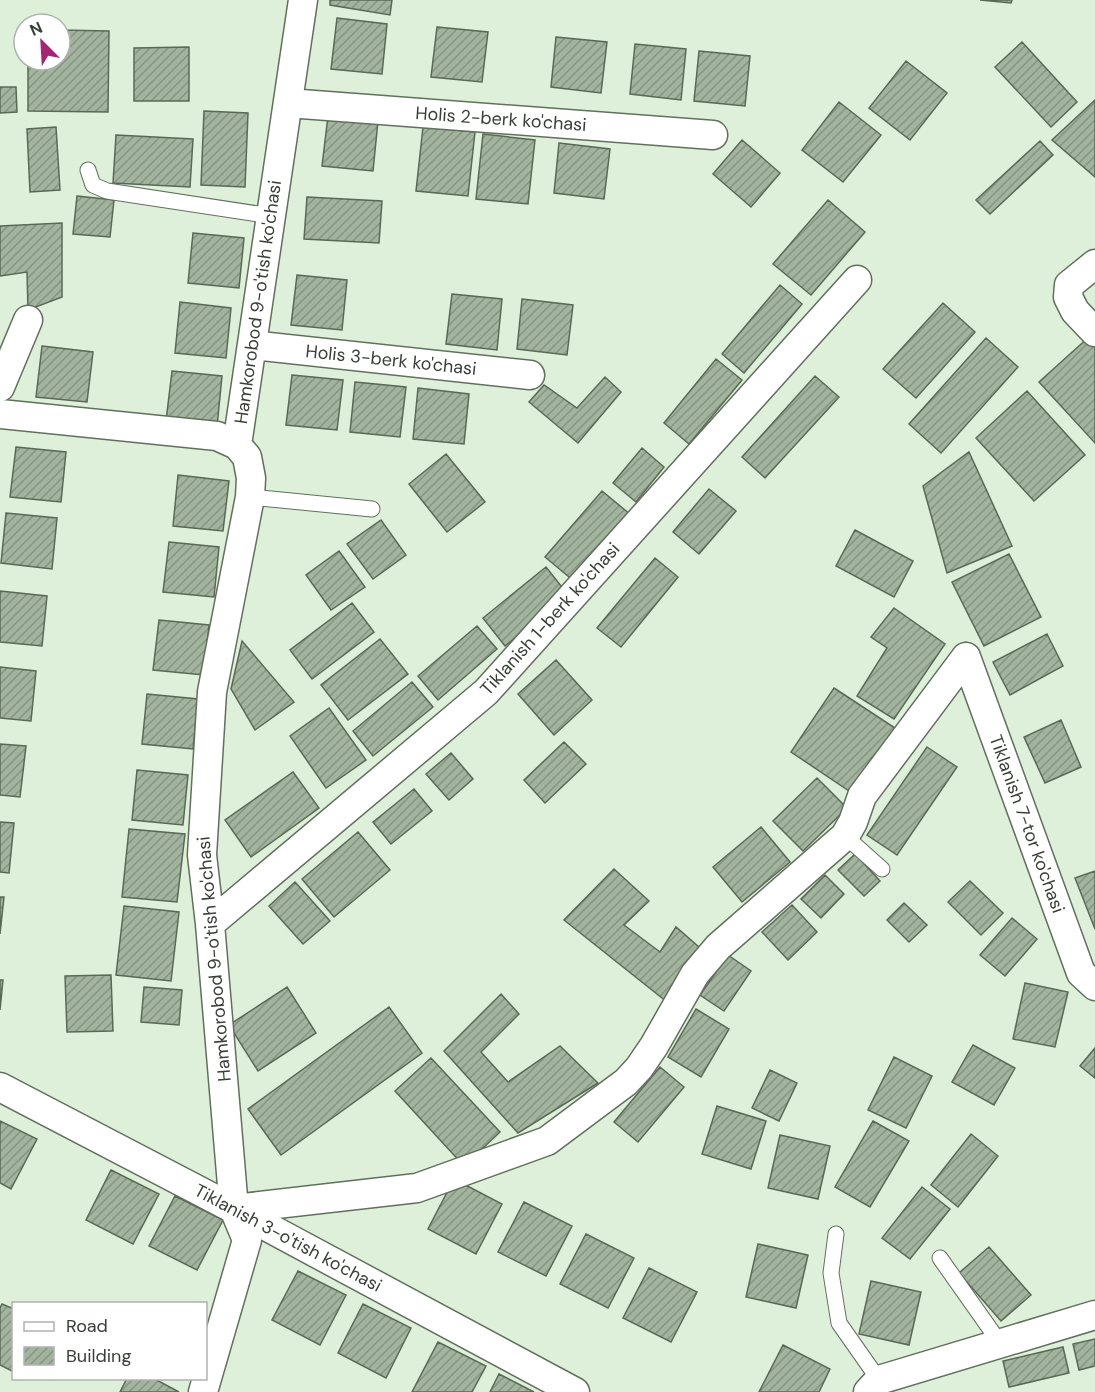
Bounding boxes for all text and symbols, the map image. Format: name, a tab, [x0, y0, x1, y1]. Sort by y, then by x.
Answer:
north arrow	[12, 12, 72, 72]
text: N	[27, 17, 46, 41]
street label: Holis 2-berk ko'chasi	[415, 101, 587, 137]
street label: Hamkorobod 9-o'tish ko'chasi	[229, 179, 287, 425]
street label: Holis 3-berk ko'chasi	[304, 339, 478, 381]
street label: Tiklanish 1-berk ko'chasi	[475, 538, 625, 700]
street label: Tiklanish 7-tor ko'chasi	[984, 732, 1070, 916]
street label: Hamkorobod 9-o'tish ko'chasi	[191, 836, 237, 1082]
street label: Tiklanish 3-o'tish ko'chasi	[190, 1178, 386, 1298]
legend	[12, 1302, 207, 1380]
text: Road	[66, 1314, 108, 1338]
text: Building	[66, 1344, 131, 1368]

